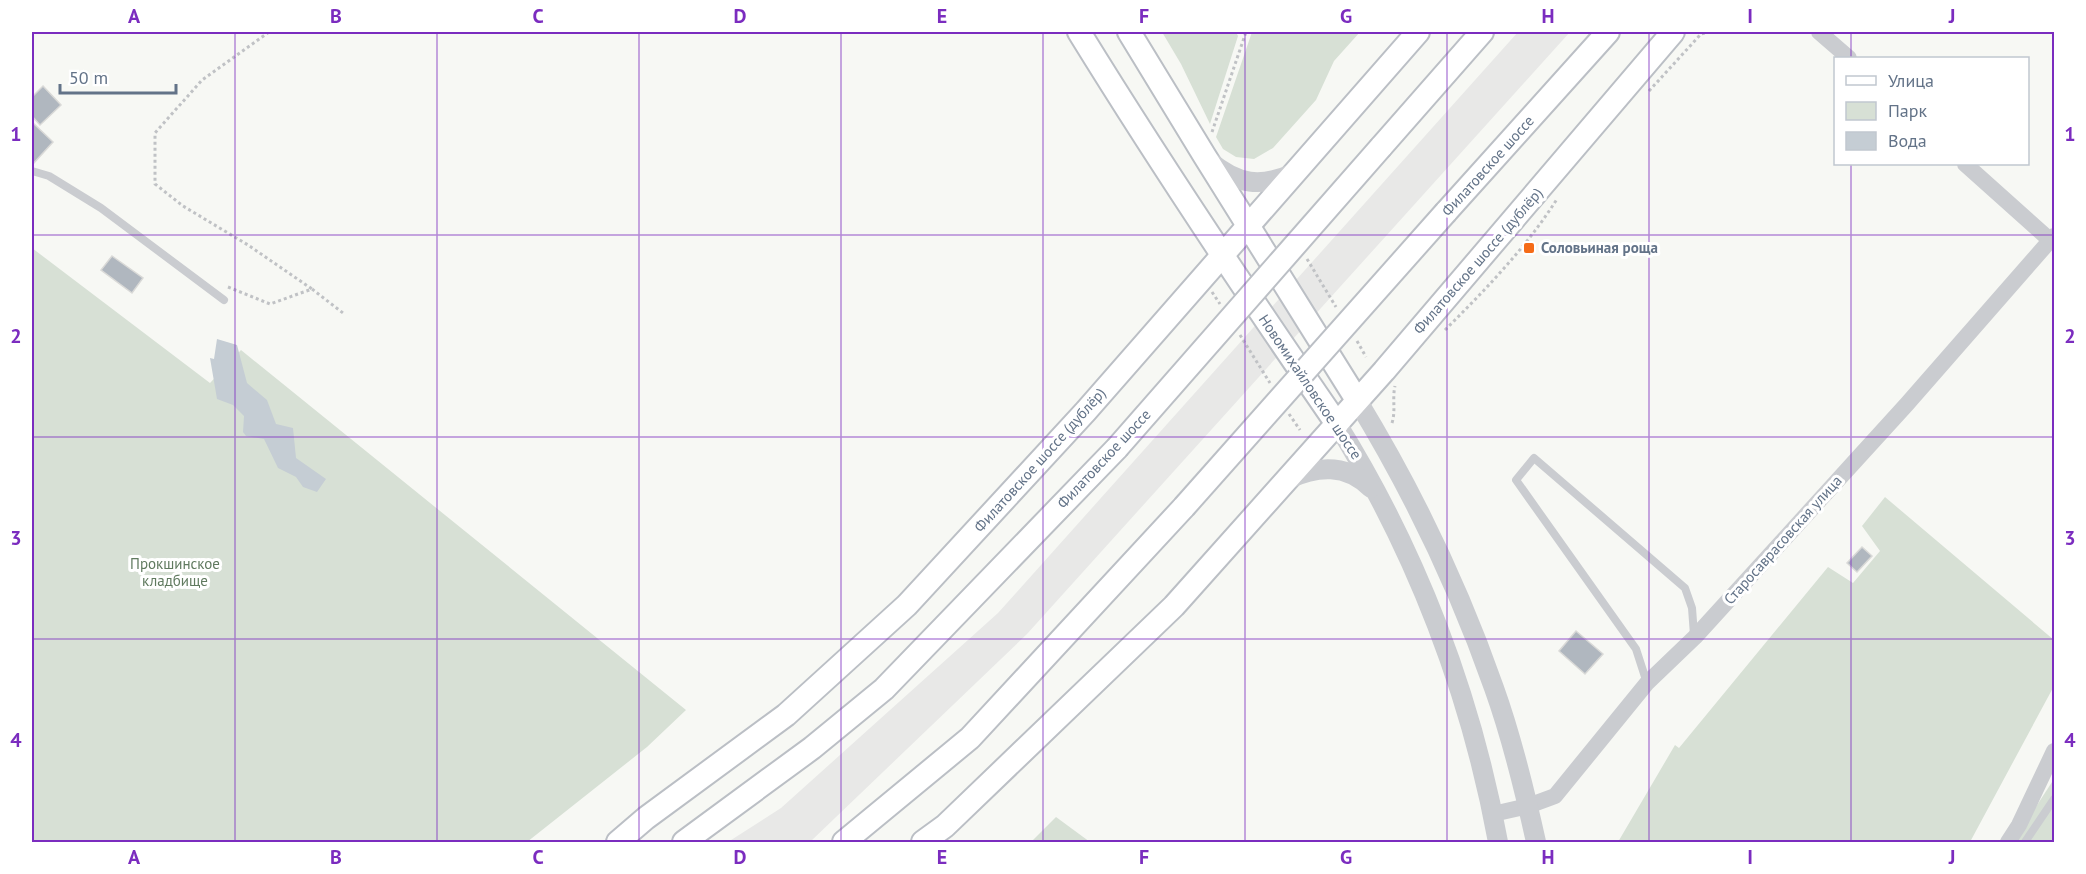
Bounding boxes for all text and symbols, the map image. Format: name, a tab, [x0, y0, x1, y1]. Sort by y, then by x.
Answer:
text: A	[128, 3, 141, 29]
text: B	[330, 3, 342, 29]
text: C	[532, 3, 544, 29]
text: D	[734, 3, 747, 29]
text: E	[937, 3, 947, 29]
text: F	[1139, 3, 1149, 29]
text: G	[1340, 3, 1352, 29]
text: H	[1541, 3, 1555, 29]
text: I	[1747, 3, 1753, 29]
text: J	[1948, 3, 1955, 29]
scale bar	[60, 57, 176, 95]
legend	[1834, 57, 2029, 165]
text: 50 m	[69, 66, 108, 89]
text: Улица	[1888, 69, 1934, 92]
text: Парк	[1888, 99, 1928, 122]
street label: Филатовское шоссе	[1437, 111, 1538, 220]
text: 1	[10, 121, 22, 147]
text: 1	[2064, 121, 2076, 147]
text: Вода	[1888, 129, 1927, 152]
street label: Филатовское шоссе (дублёр)	[1409, 184, 1546, 338]
place label: Соловьиная роща	[1541, 238, 1658, 257]
marker: Соловьиная роща	[1522, 241, 1536, 255]
street label: Новомихайловское шоссе	[1255, 311, 1366, 463]
text: 2	[10, 323, 22, 349]
text: 2	[2064, 323, 2076, 349]
street label: Филатовское шоссе (дублёр)	[970, 384, 1110, 536]
street label: Филатовское шоссе	[1053, 405, 1155, 512]
street label: Старосаврасовская улица	[1720, 471, 1846, 608]
text: 3	[10, 525, 22, 551]
text: 3	[2064, 525, 2076, 551]
park label: Прокшинское кладбище	[130, 554, 220, 590]
text: 4	[10, 727, 22, 753]
text: 4	[2064, 727, 2076, 753]
text: A	[128, 844, 141, 870]
text: B	[330, 844, 342, 870]
text: C	[532, 844, 544, 870]
text: D	[734, 844, 747, 870]
text: E	[937, 844, 947, 870]
text: F	[1139, 844, 1149, 870]
text: G	[1340, 844, 1352, 870]
text: H	[1541, 844, 1555, 870]
text: I	[1747, 844, 1753, 870]
text: J	[1948, 844, 1955, 870]

